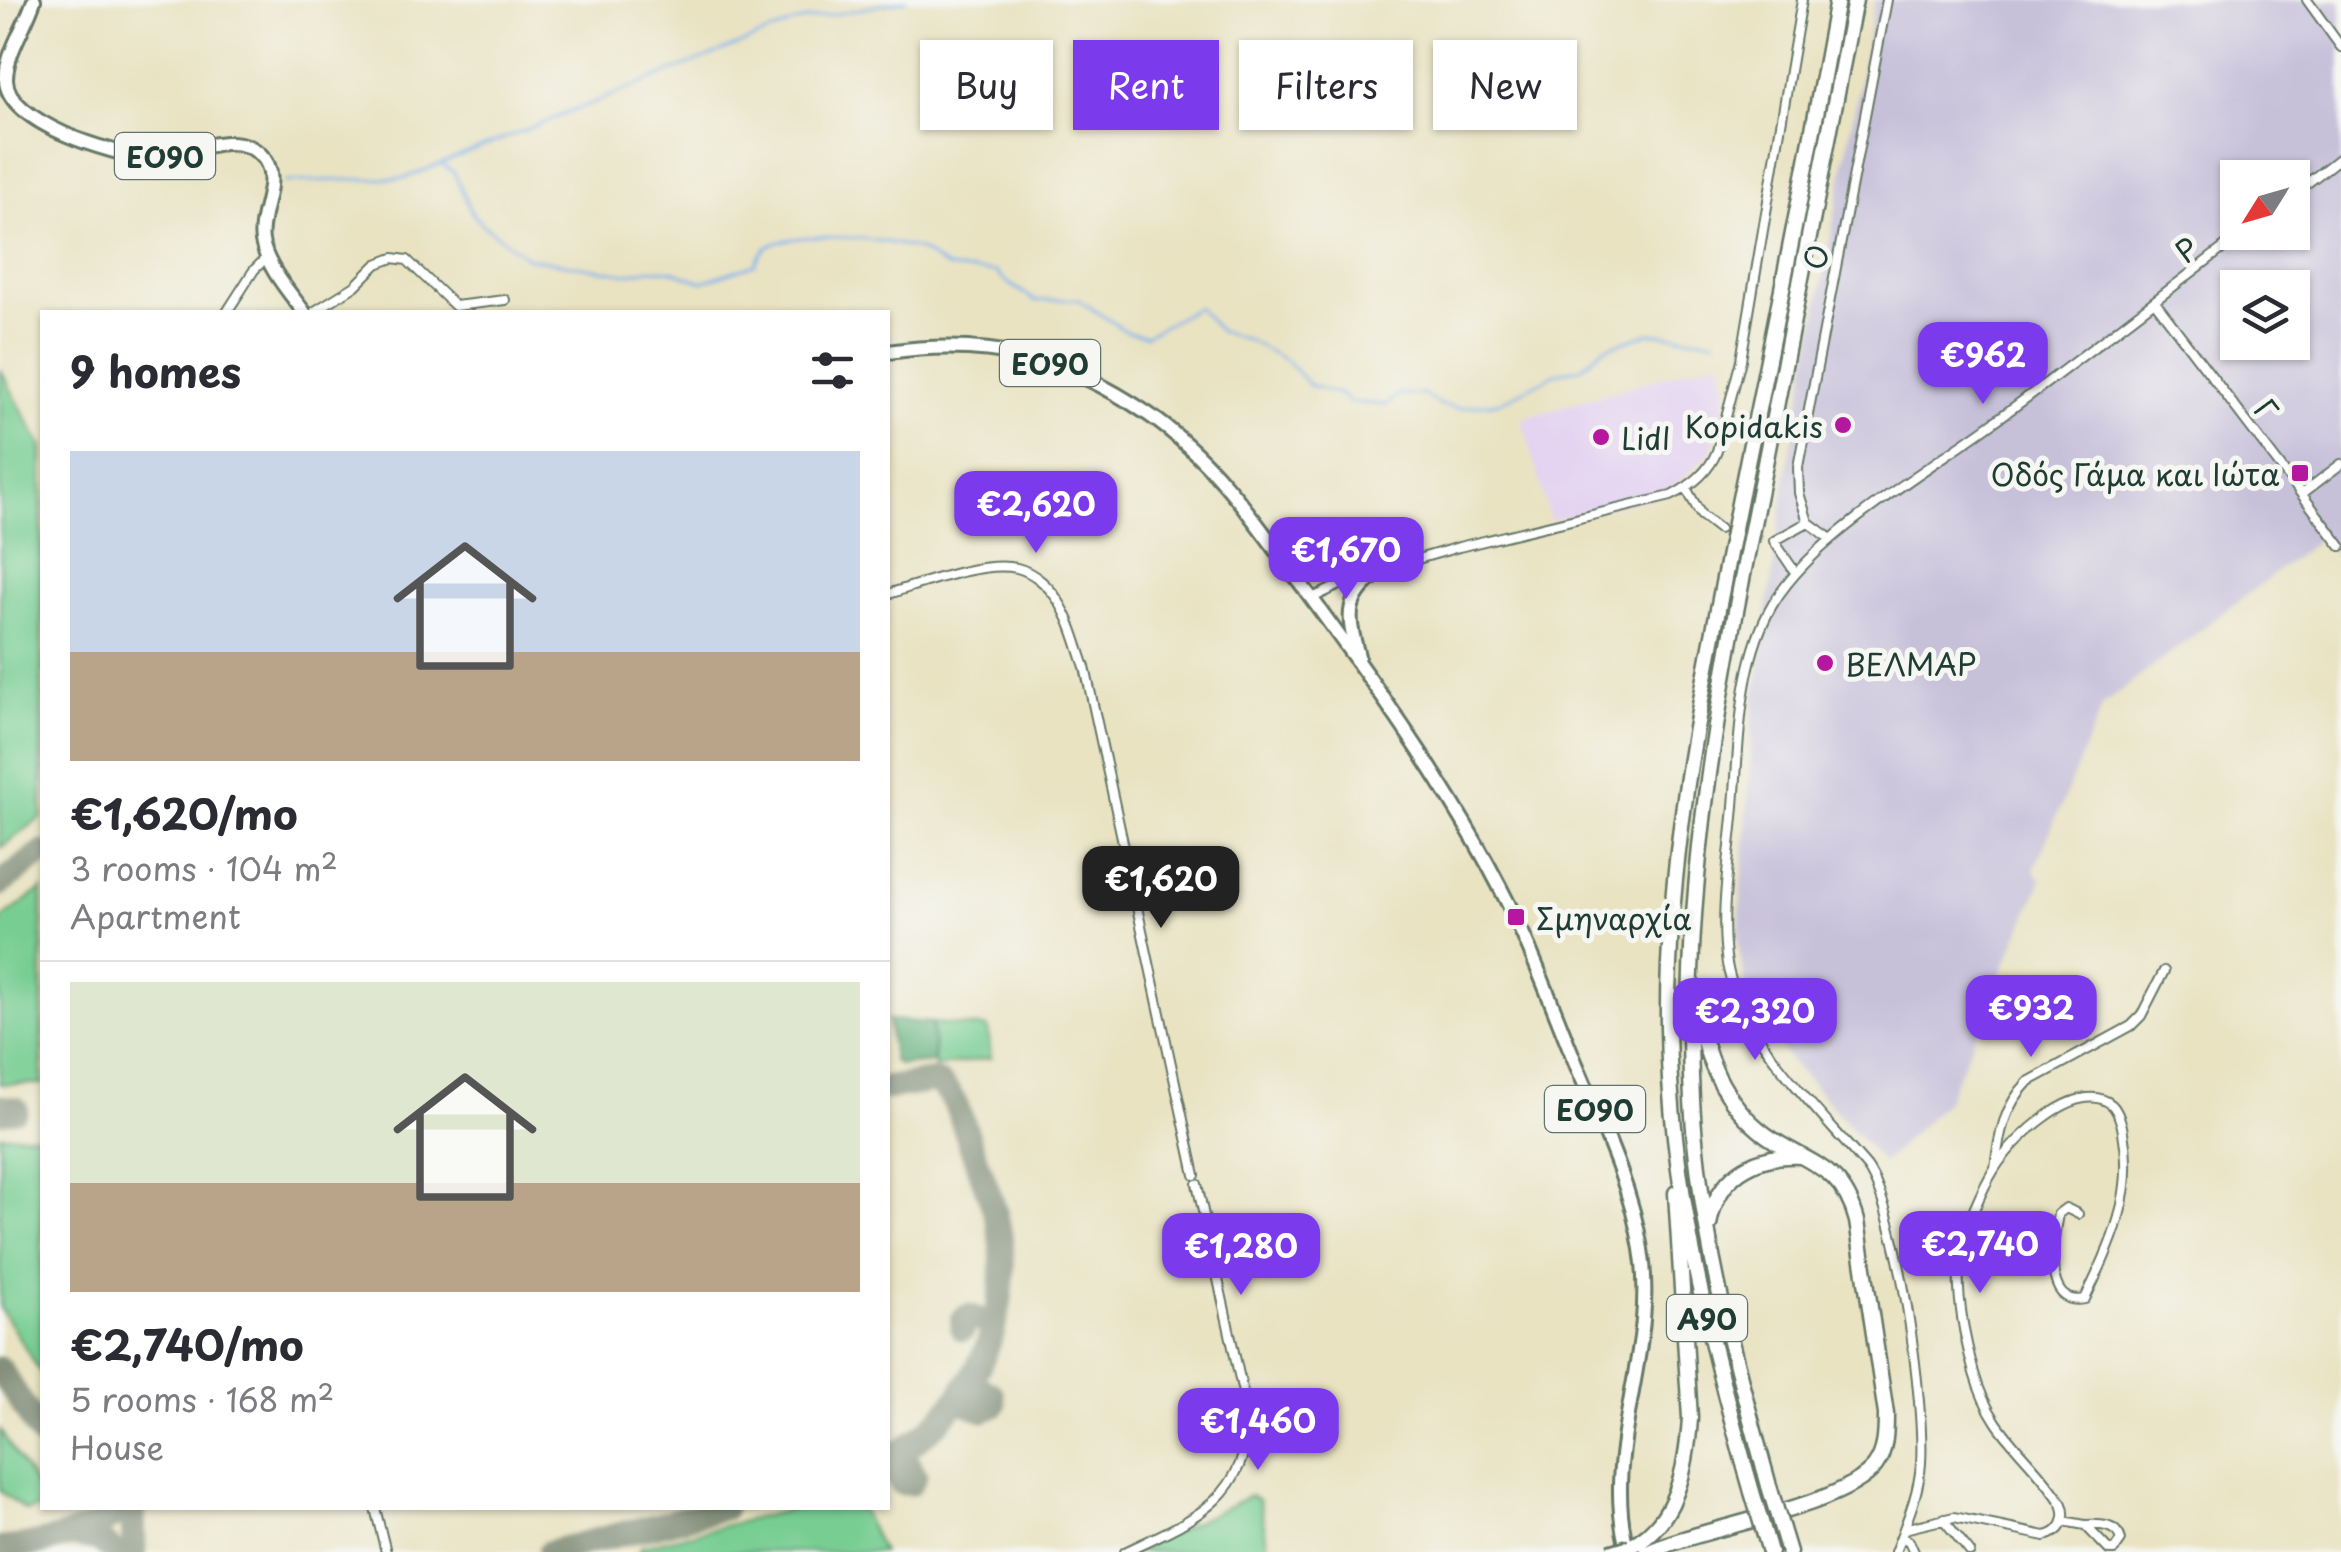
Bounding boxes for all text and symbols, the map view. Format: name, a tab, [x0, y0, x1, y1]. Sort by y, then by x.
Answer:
chip: Buy	[920, 40, 1053, 130]
chip: Rent	[1073, 40, 1219, 130]
chip: Filters	[1239, 40, 1413, 130]
chip: New	[1433, 40, 1577, 130]
road number: ΕΟ90	[115, 133, 215, 179]
north arrow	[2220, 160, 2310, 250]
map controls	[2220, 160, 2310, 360]
street label: Ρ	[2165, 225, 2207, 273]
street label: Ο	[1791, 241, 1839, 273]
button: layers	[2220, 270, 2310, 360]
pin: €962	[1924, 322, 2042, 407]
text: €962	[1940, 330, 2026, 378]
text: 9 homes	[70, 339, 241, 402]
road number: ΕΟ90	[1000, 340, 1100, 386]
icon: filters	[805, 343, 860, 398]
street label: Γ	[2244, 388, 2290, 430]
place label: Kopidakis	[1685, 403, 1823, 448]
marker: Kopidakis	[1832, 414, 1854, 436]
place label: Lidl	[1621, 415, 1670, 460]
marker: Lidl	[1590, 426, 1612, 448]
place label: Οδός Γάμα και Ιώτα	[1991, 451, 2280, 496]
marker: Οδός Γάμα και Ιώτα	[2289, 462, 2311, 484]
pin: €2,620	[955, 471, 1117, 556]
text: €2,620	[976, 479, 1096, 527]
icon: home	[375, 516, 555, 696]
pin: €1,670	[1265, 517, 1427, 602]
text: €1,670	[1291, 525, 1401, 573]
place label: ΒΕΛΜΑΡ	[1845, 641, 1976, 686]
marker: ΒΕΛΜΑΡ	[1814, 652, 1836, 674]
text: €1,620/mo	[70, 781, 298, 844]
text: 3 rooms · 104 m²	[70, 844, 338, 892]
pin: €1,620	[1080, 846, 1242, 931]
text: €1,620	[1104, 854, 1218, 902]
text: Apartment	[70, 892, 241, 940]
place label: Σμηναρχία	[1536, 895, 1692, 940]
marker: Σμηναρχία	[1505, 906, 1527, 928]
pin: €932	[1972, 975, 2090, 1060]
pin: €2,320	[1674, 978, 1836, 1063]
text: €932	[1988, 983, 2074, 1031]
text: €2,320	[1695, 986, 1815, 1034]
icon: home	[375, 1047, 555, 1227]
road number: ΕΟ90	[1545, 1086, 1645, 1132]
pin: €2,740	[1899, 1211, 2061, 1296]
pin: €1,280	[1160, 1213, 1322, 1298]
text: €2,740	[1921, 1219, 2039, 1267]
text: €1,280	[1184, 1221, 1298, 1269]
road number: Α90	[1667, 1295, 1747, 1341]
text: €2,740/mo	[70, 1312, 304, 1375]
text: 5 rooms · 168 m²	[70, 1375, 334, 1423]
pin: €1,460	[1177, 1388, 1339, 1473]
text: €1,460	[1200, 1396, 1316, 1444]
text: House	[70, 1423, 164, 1471]

